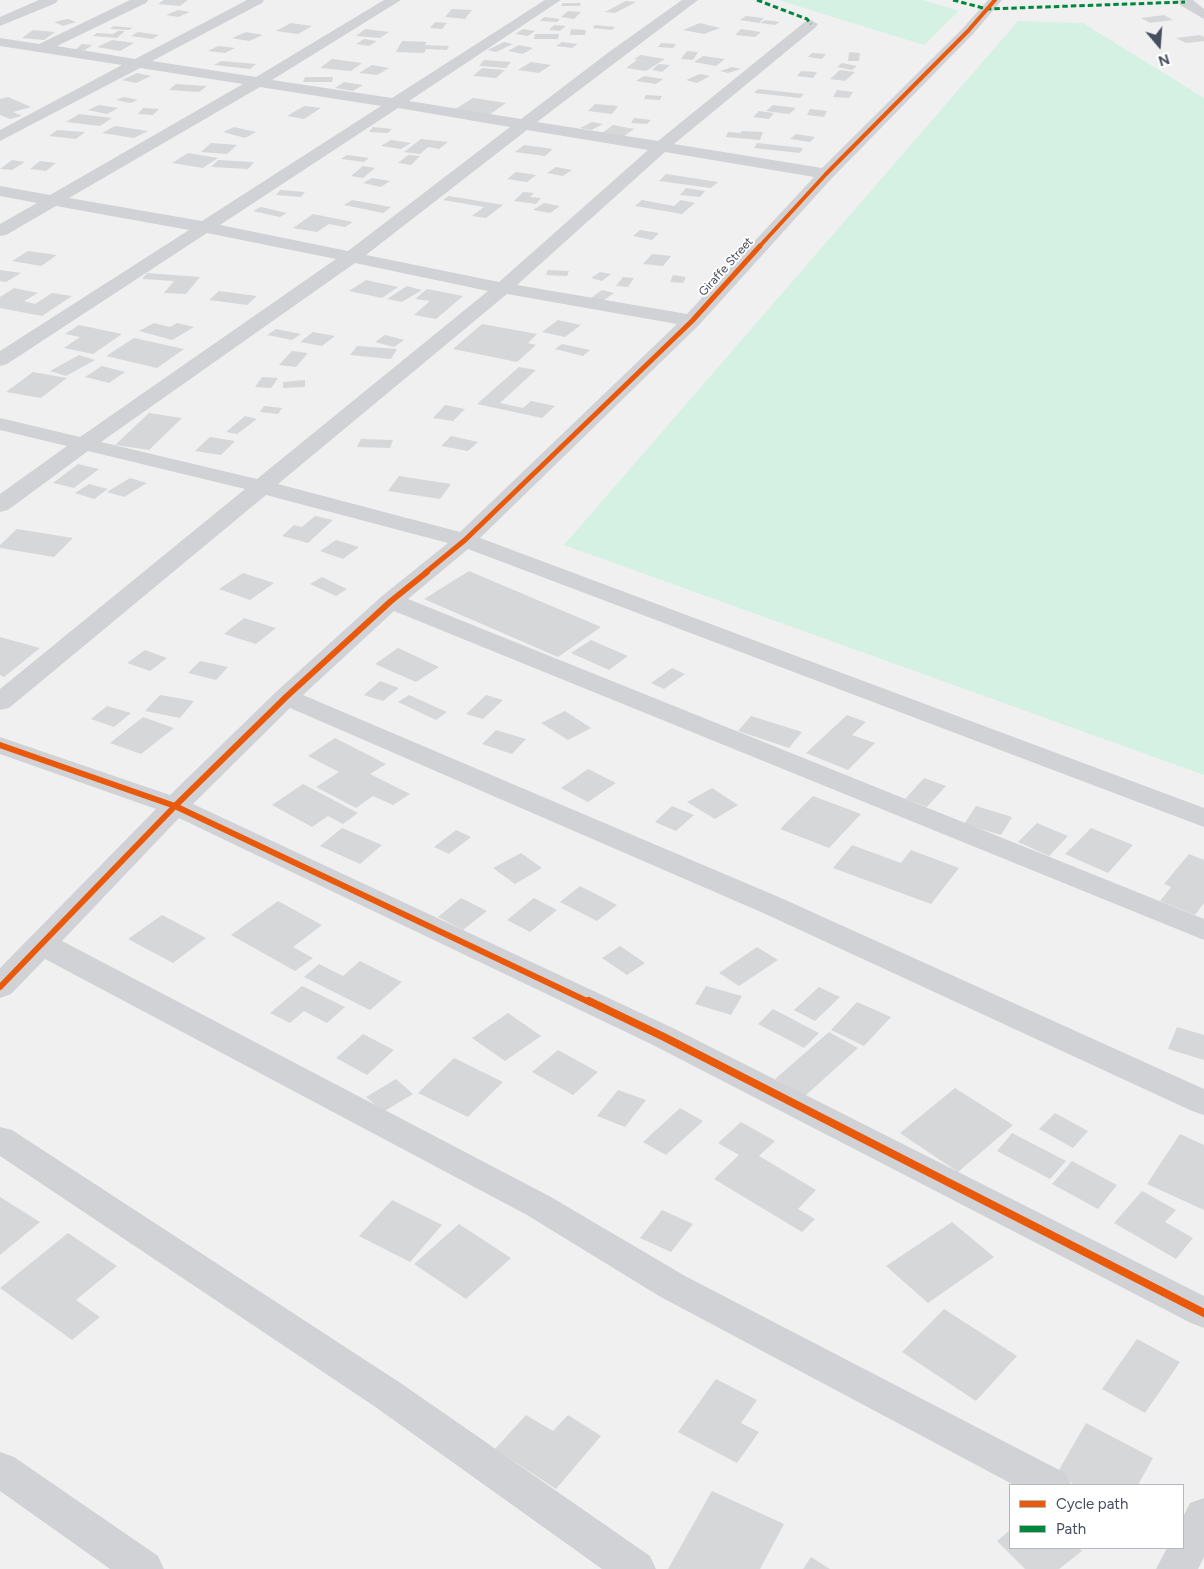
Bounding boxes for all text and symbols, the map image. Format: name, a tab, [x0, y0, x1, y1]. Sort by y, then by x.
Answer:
north arrow	[1134, 20, 1184, 70]
text: N	[1156, 50, 1172, 69]
street label: Giraffe Street	[696, 235, 756, 299]
legend	[1009, 1484, 1184, 1549]
text: Cycle path	[1056, 1495, 1128, 1513]
text: Path	[1056, 1520, 1086, 1538]

